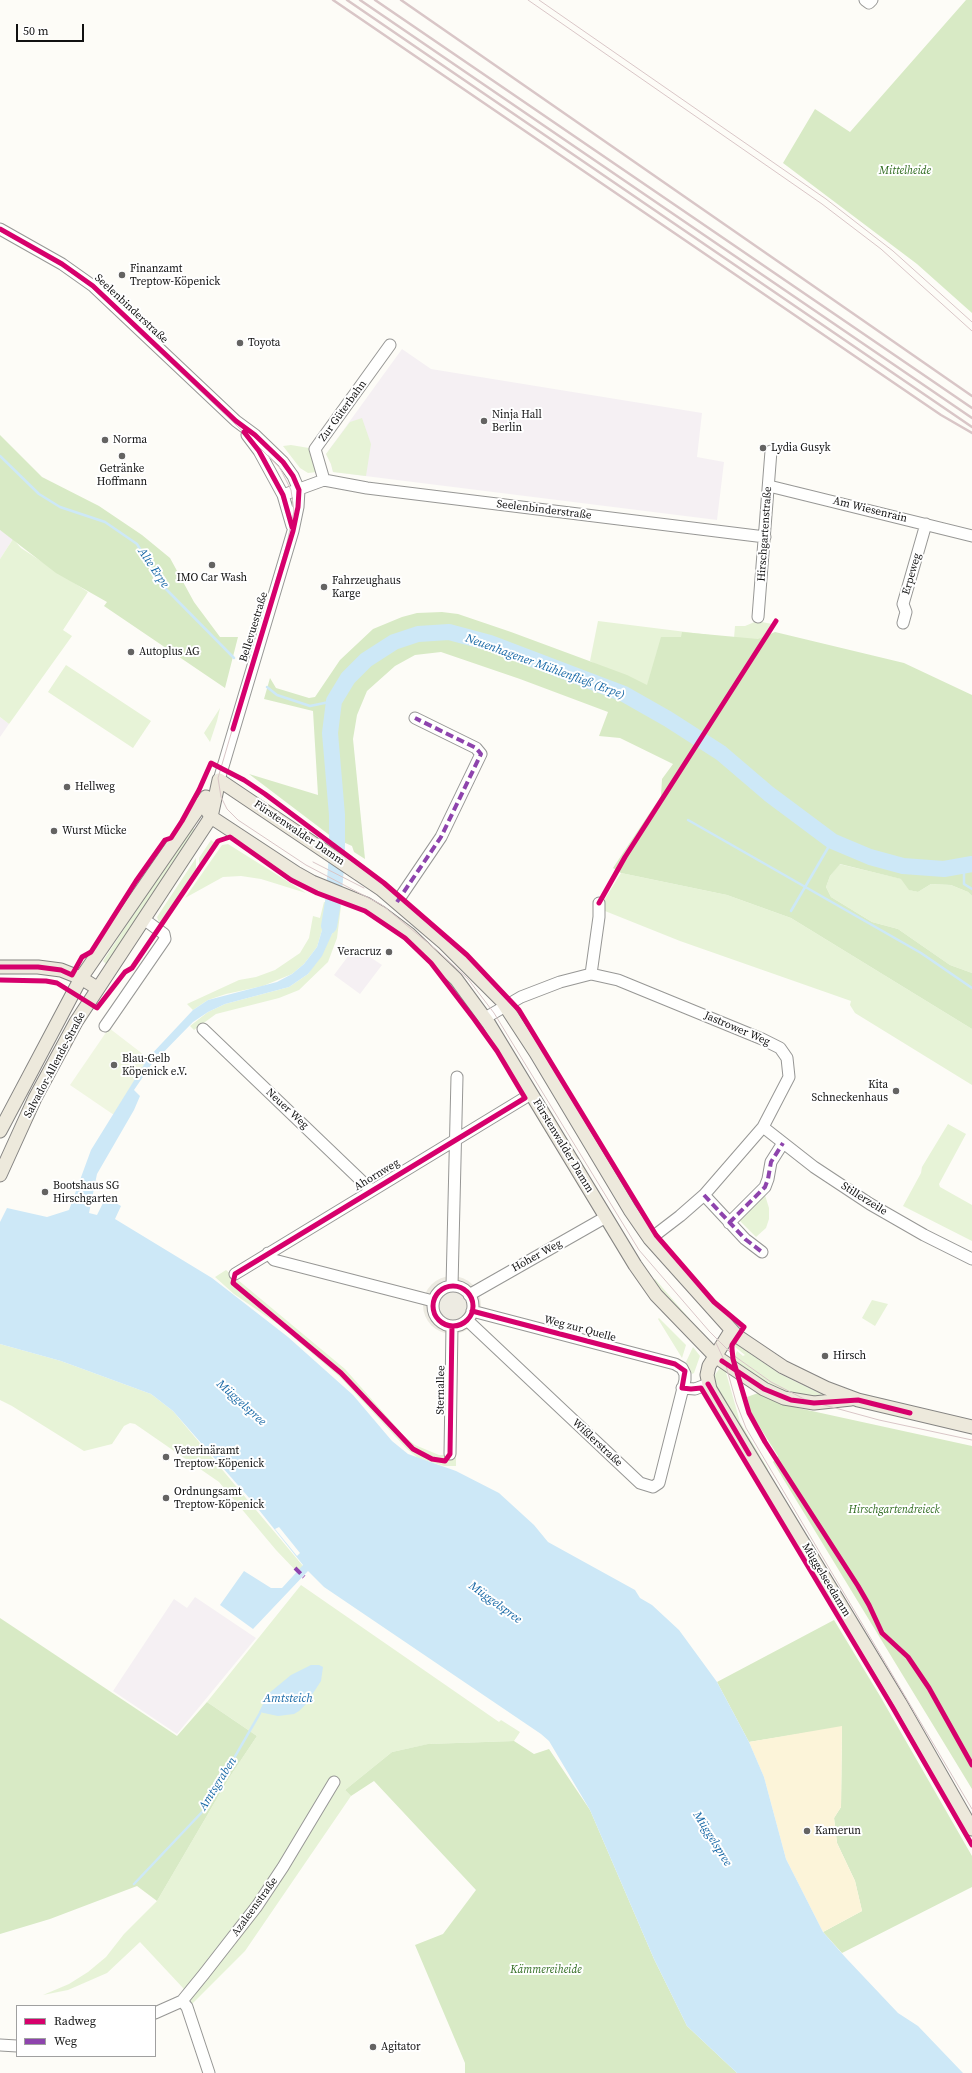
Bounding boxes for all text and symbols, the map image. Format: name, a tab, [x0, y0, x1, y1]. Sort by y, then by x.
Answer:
scale bar	[18, 16, 86, 42]
text: 50 m	[23, 23, 49, 39]
park label: Mittelheide	[879, 164, 931, 178]
place label: Finanzamt Treptow-Köpenick	[130, 262, 220, 288]
marker: Finanzamt Treptow-Köpenick	[117, 270, 127, 280]
street label: Seelenbinderstraße	[92, 272, 170, 346]
place label: Toyota	[248, 336, 280, 350]
marker: Toyota	[235, 338, 245, 348]
street label: Zur Güterbahn	[316, 378, 370, 444]
place label: Ninja Hall Berlin	[492, 408, 542, 434]
marker: Ninja Hall Berlin	[479, 416, 489, 426]
place label: Norma	[113, 433, 147, 447]
marker: Norma	[100, 435, 110, 445]
place label: Lydia Gusyk	[771, 441, 830, 455]
marker: Lydia Gusyk	[758, 443, 768, 453]
marker: Getränke Hoffmann	[117, 451, 127, 461]
place label: Getränke Hoffmann	[97, 462, 147, 488]
street label: Hirschgartenstraße	[755, 486, 775, 582]
street label: Am Wiesenrain	[831, 494, 909, 526]
street label: Seelenbinderstraße	[496, 498, 592, 522]
water label: Alte Erpe	[134, 545, 172, 591]
street label: Erpeweg	[900, 552, 924, 596]
marker: IMO Car Wash	[207, 560, 217, 570]
place label: IMO Car Wash	[177, 571, 247, 585]
place label: Fahrzeughaus Karge	[332, 574, 401, 600]
marker: Fahrzeughaus Karge	[319, 582, 329, 592]
street label: Bellevuestraße	[237, 590, 271, 664]
water label: Neuenhagener Mühlenfließ (Erpe)	[463, 631, 627, 703]
place label: Autoplus AG	[139, 645, 200, 659]
marker: Autoplus AG	[126, 647, 136, 657]
place label: Hellweg	[75, 780, 115, 794]
marker: Hellweg	[62, 782, 72, 792]
street label: Fürstenwalder Damm	[251, 798, 347, 868]
place label: Wurst Mücke	[62, 824, 127, 838]
marker: Wurst Mücke	[49, 826, 59, 836]
place label: Veracruz	[337, 945, 381, 959]
marker: Veracruz	[384, 947, 394, 957]
street label: Jastrower Weg	[702, 1009, 772, 1049]
street label: Salvador-Allende-Straße	[21, 1010, 89, 1120]
place label: Blau-Gelb Köpenick e.V.	[122, 1052, 187, 1078]
marker: Blau-Gelb Köpenick e.V.	[109, 1060, 119, 1070]
place label: Kita Schneckenhaus	[812, 1078, 888, 1104]
street label: Neuer Weg	[263, 1086, 311, 1132]
marker: Kita Schneckenhaus	[891, 1086, 901, 1096]
street label: Fürstenwalder Damm	[530, 1097, 596, 1195]
street label: Ahornweg	[352, 1156, 402, 1194]
place label: Bootshaus SG Hirschgarten	[53, 1179, 119, 1205]
street label: Stillerzeile	[838, 1180, 890, 1218]
marker: Bootshaus SG Hirschgarten	[40, 1187, 50, 1197]
street label: Hoher Weg	[510, 1237, 564, 1275]
street label: Weg zur Quelle	[543, 1313, 617, 1345]
place label: Hirsch	[833, 1349, 866, 1363]
marker: Hirsch	[820, 1351, 830, 1361]
street label: Sternallee	[434, 1365, 448, 1415]
water label: Müggelspree	[213, 1377, 269, 1429]
street label: Wißlerstraße	[569, 1416, 625, 1470]
place label: Veterinäramt Treptow-Köpenick	[174, 1444, 264, 1470]
marker: Veterinäramt Treptow-Köpenick	[161, 1452, 171, 1462]
place label: Ordnungsamt Treptow-Köpenick	[174, 1485, 264, 1511]
marker: Ordnungsamt Treptow-Köpenick	[161, 1493, 171, 1503]
park label: Hirschgartendreieck	[848, 1503, 940, 1517]
street label: Müggelseedamm	[799, 1541, 853, 1619]
water label: Müggelspree	[466, 1579, 524, 1627]
water label: Amtsteich	[263, 1692, 313, 1706]
water label: Amtsgraben	[196, 1755, 240, 1813]
water label: Müggelspree	[690, 1809, 734, 1869]
place label: Kamerun	[815, 1824, 861, 1838]
marker: Kamerun	[802, 1826, 812, 1836]
street label: Azaleenstraße	[229, 1875, 281, 1939]
park label: Kämmereiheide	[510, 1963, 582, 1977]
legend	[16, 2005, 156, 2057]
text: Radweg	[54, 2013, 96, 2029]
text: Weg	[54, 2033, 77, 2049]
place label: Agitator	[381, 2040, 421, 2054]
marker: Agitator	[368, 2042, 378, 2052]

